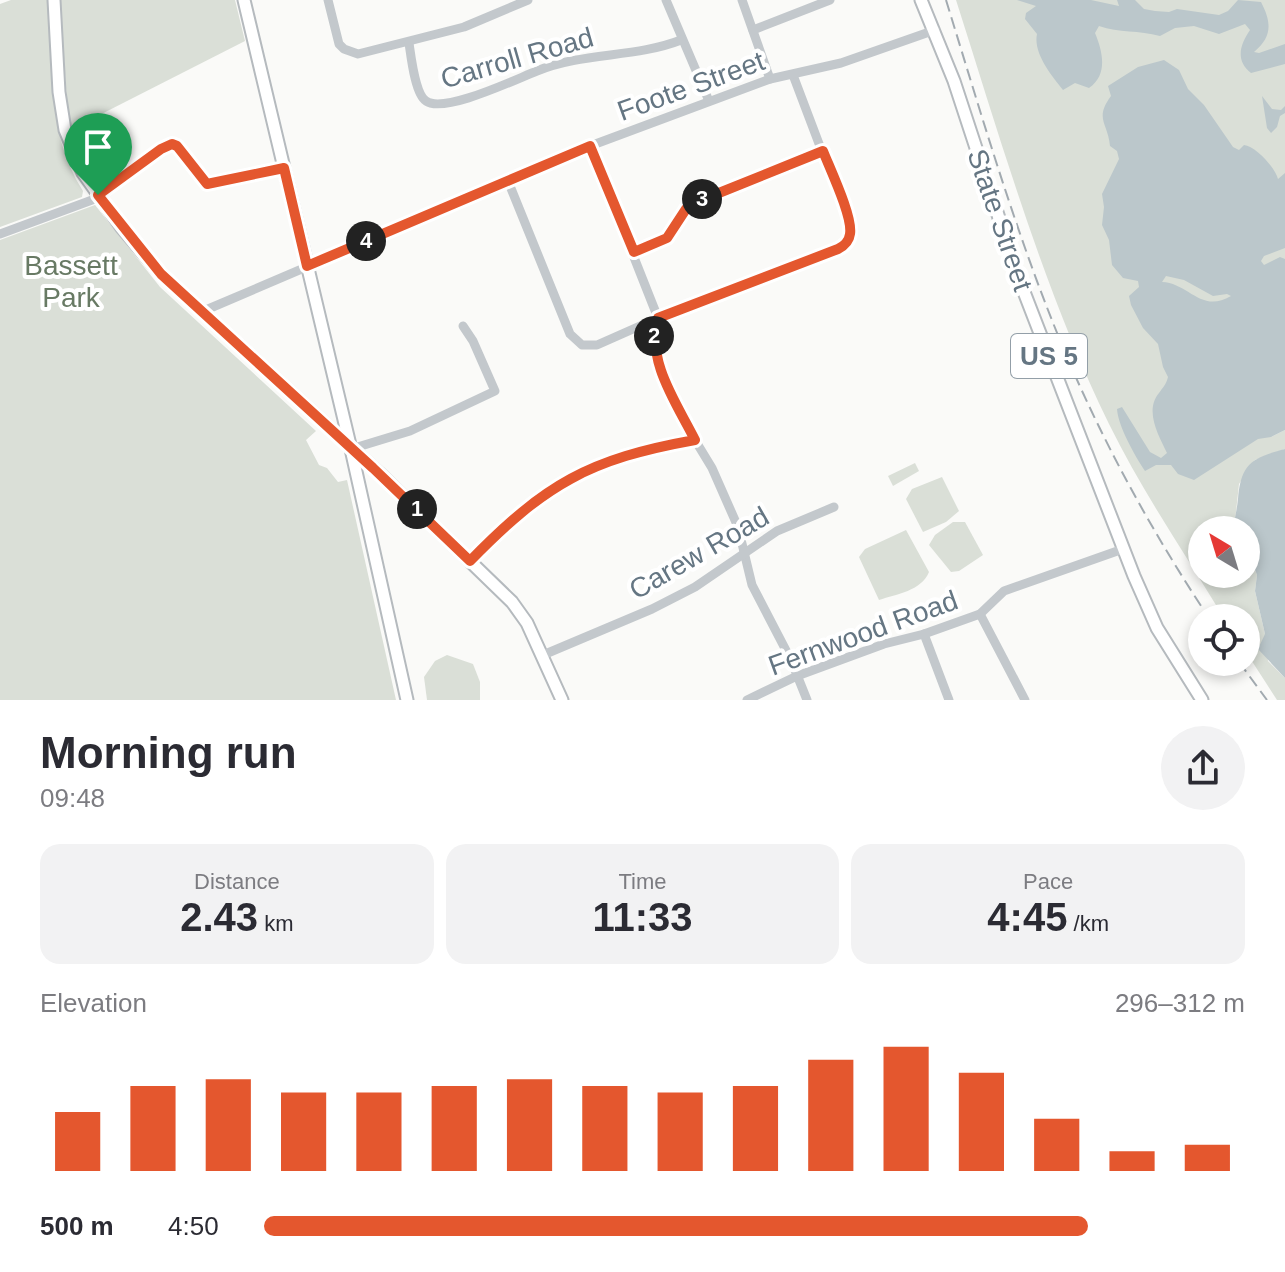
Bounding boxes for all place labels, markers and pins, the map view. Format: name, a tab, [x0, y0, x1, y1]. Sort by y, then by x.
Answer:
pin	[64, 113, 132, 195]
pin: 3	[682, 179, 722, 219]
pin: 4	[346, 221, 386, 261]
pin: 2	[634, 316, 674, 356]
pin: 1	[397, 489, 437, 529]

